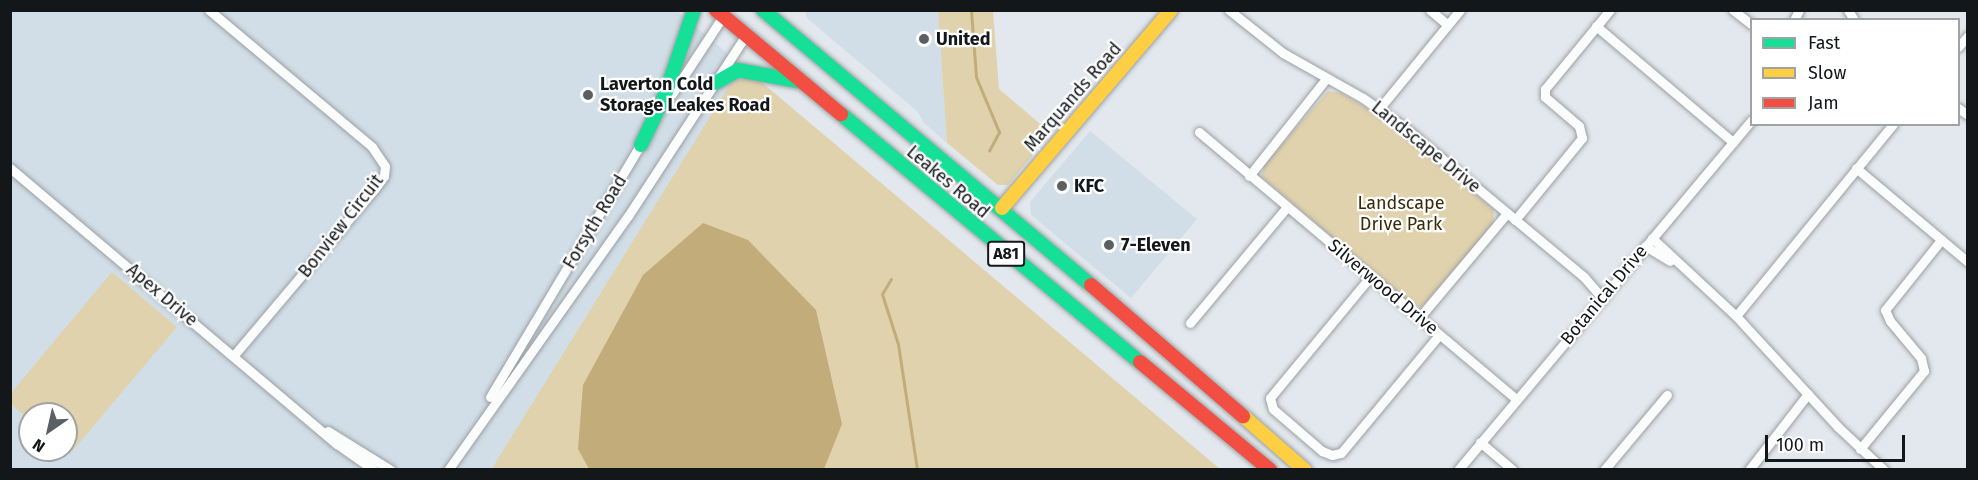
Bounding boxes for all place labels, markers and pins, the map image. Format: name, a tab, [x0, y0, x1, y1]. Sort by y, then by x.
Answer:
place label: United	[936, 28, 991, 50]
marker: United	[917, 32, 931, 46]
place label: Laverton Cold Storage Leakes Road	[600, 74, 770, 116]
marker: Laverton Cold Storage Leakes Road	[581, 88, 595, 102]
place label: KFC	[1074, 175, 1104, 197]
marker: KFC	[1055, 179, 1069, 193]
place label: 7-Eleven	[1121, 234, 1191, 256]
marker: 7-Eleven	[1102, 238, 1116, 252]

